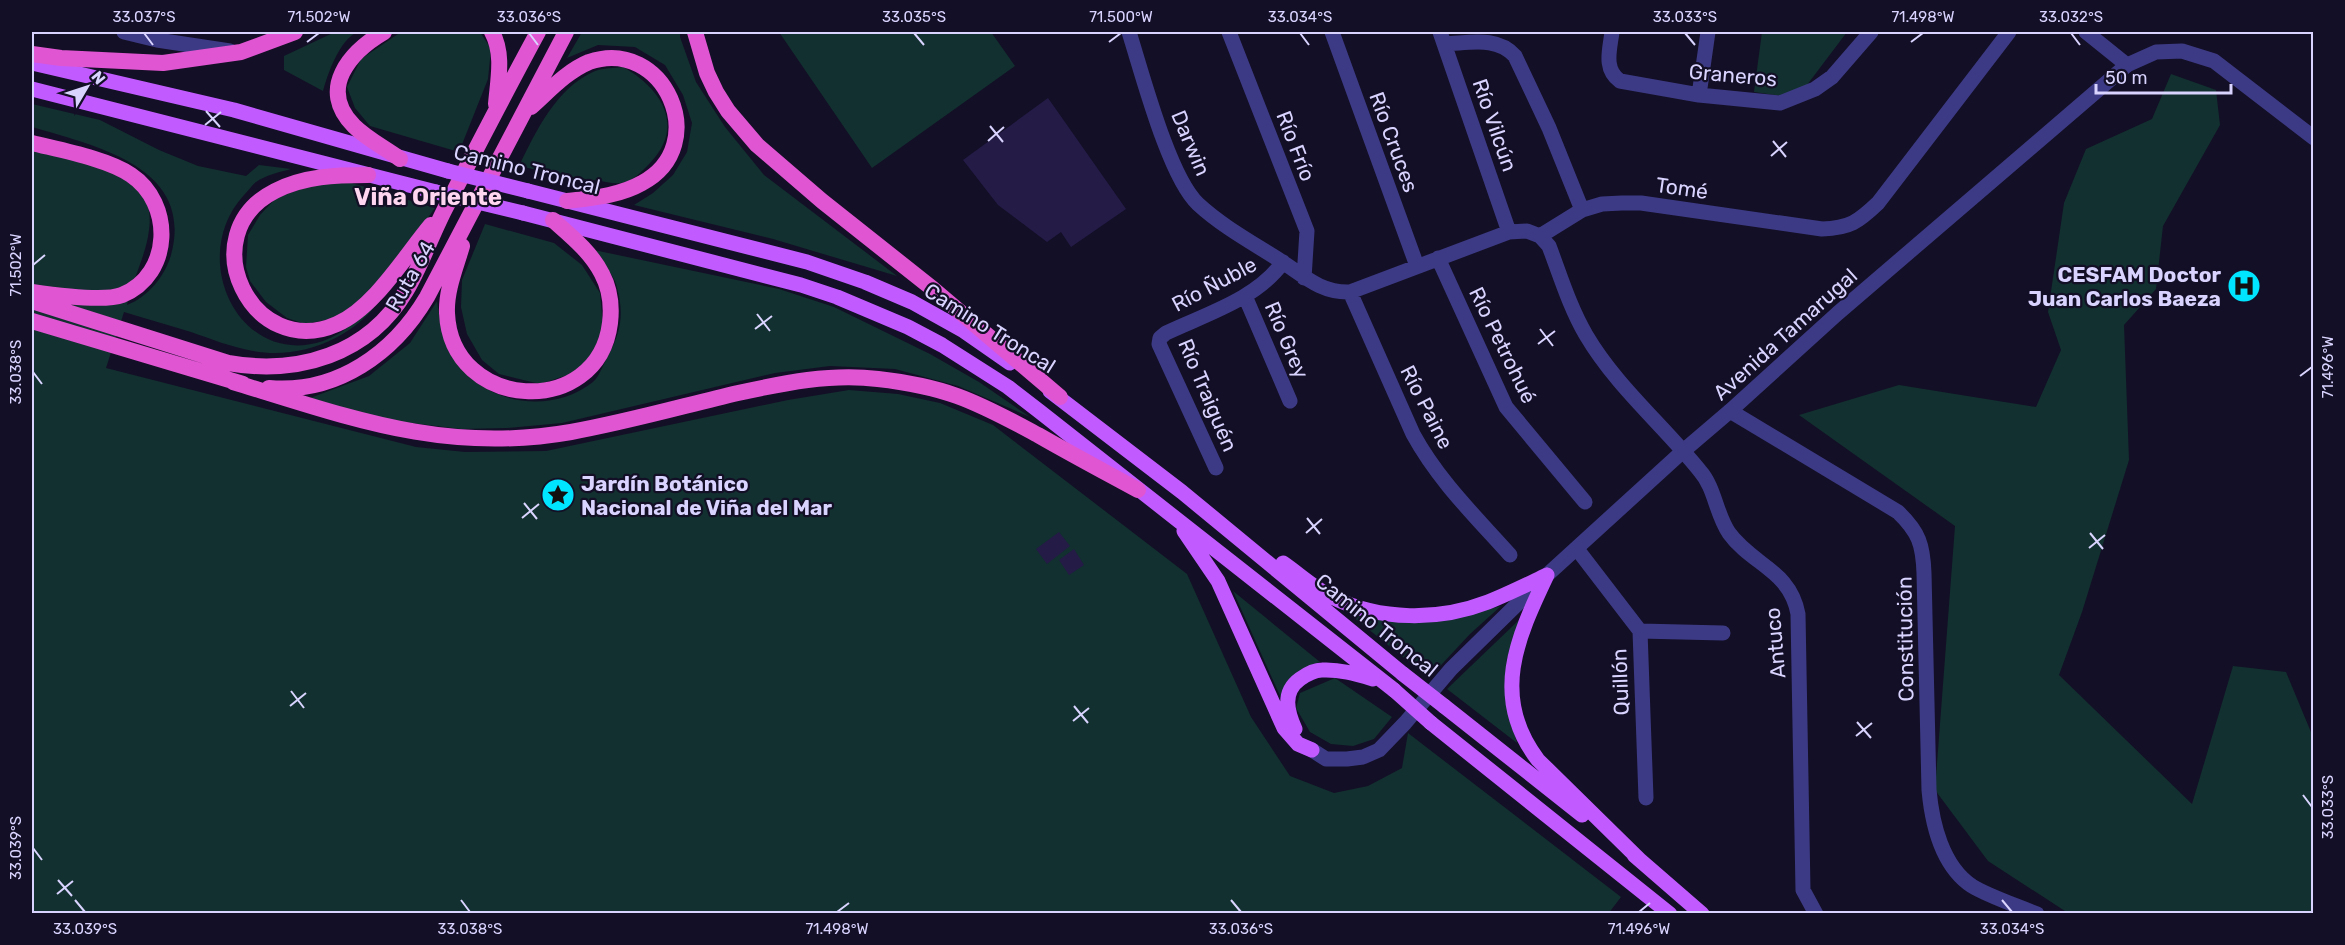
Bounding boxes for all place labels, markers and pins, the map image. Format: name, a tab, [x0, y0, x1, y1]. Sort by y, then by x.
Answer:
place label: CESFAM Doctor Juan Carlos Baeza	[2028, 262, 2221, 311]
hospital icon: CESFAM Doctor Juan Carlos Baeza	[2226, 268, 2262, 304]
place label: Jardín Botánico Nacional de Viña del Mar	[581, 471, 832, 520]
place icon: Jardín Botánico Nacional de Viña del Mar	[540, 477, 576, 513]

